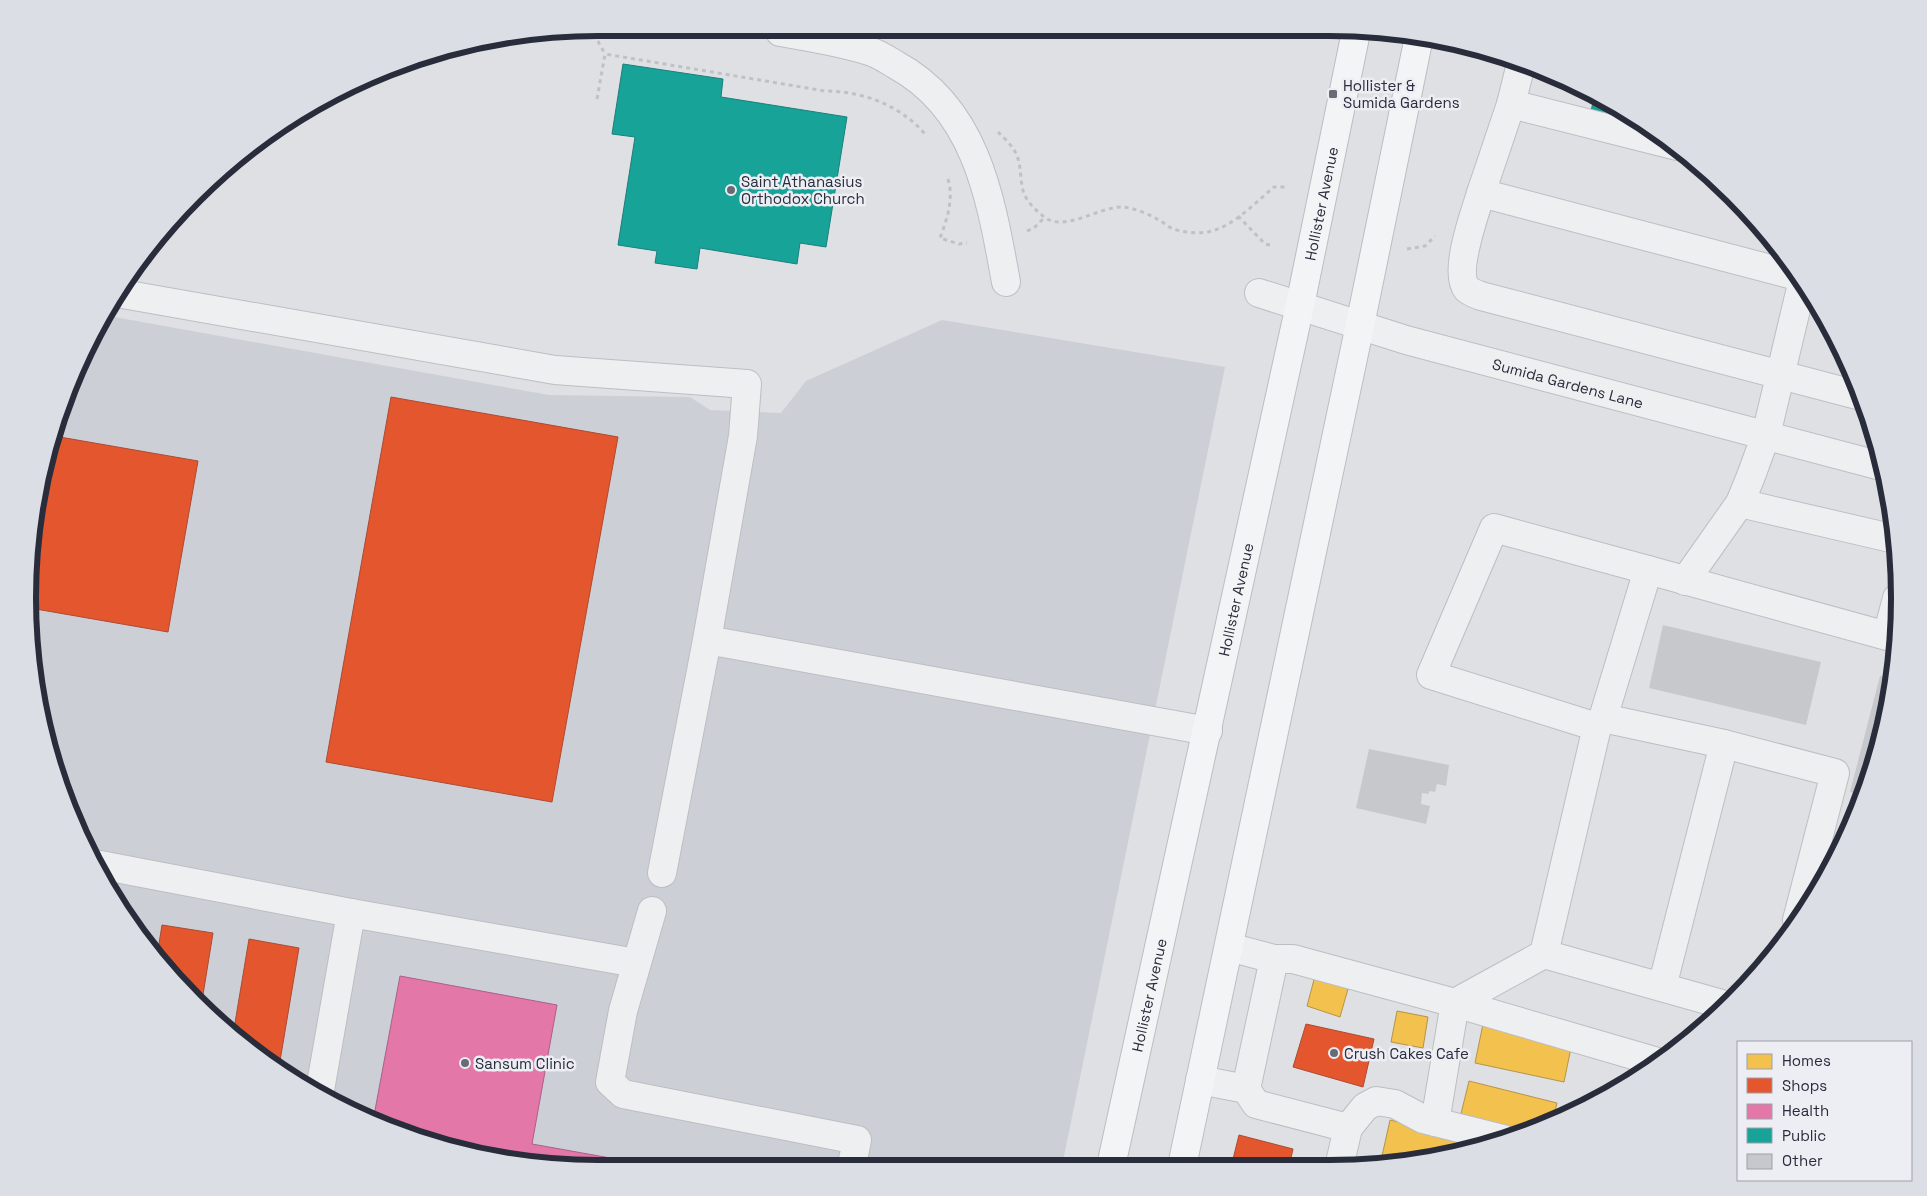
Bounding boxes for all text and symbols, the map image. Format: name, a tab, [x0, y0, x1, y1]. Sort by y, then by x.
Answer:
place label: Hollister & Sumida Gardens	[1343, 76, 1460, 112]
marker: Hollister & Sumida Gardens	[1327, 88, 1339, 100]
street label: Hollister Avenue	[1300, 145, 1342, 262]
place label: Saint Athanasius Orthodox Church	[741, 172, 865, 208]
marker: Saint Athanasius Orthodox Church	[725, 184, 737, 196]
street label: Sumida Gardens Lane	[1490, 354, 1646, 412]
street label: Hollister Avenue	[1214, 541, 1257, 658]
street label: Hollister Avenue	[1127, 936, 1170, 1054]
legend	[1737, 1041, 1912, 1181]
place label: Crush Cakes Cafe	[1344, 1044, 1469, 1063]
marker: Crush Cakes Cafe	[1328, 1047, 1340, 1059]
text: Homes	[1782, 1051, 1831, 1070]
place label: Sansum Clinic	[475, 1054, 575, 1073]
marker: Sansum Clinic	[459, 1057, 471, 1069]
text: Shops	[1782, 1076, 1827, 1095]
text: Health	[1782, 1101, 1829, 1120]
text: Public	[1782, 1126, 1826, 1145]
text: Other	[1782, 1151, 1823, 1170]

